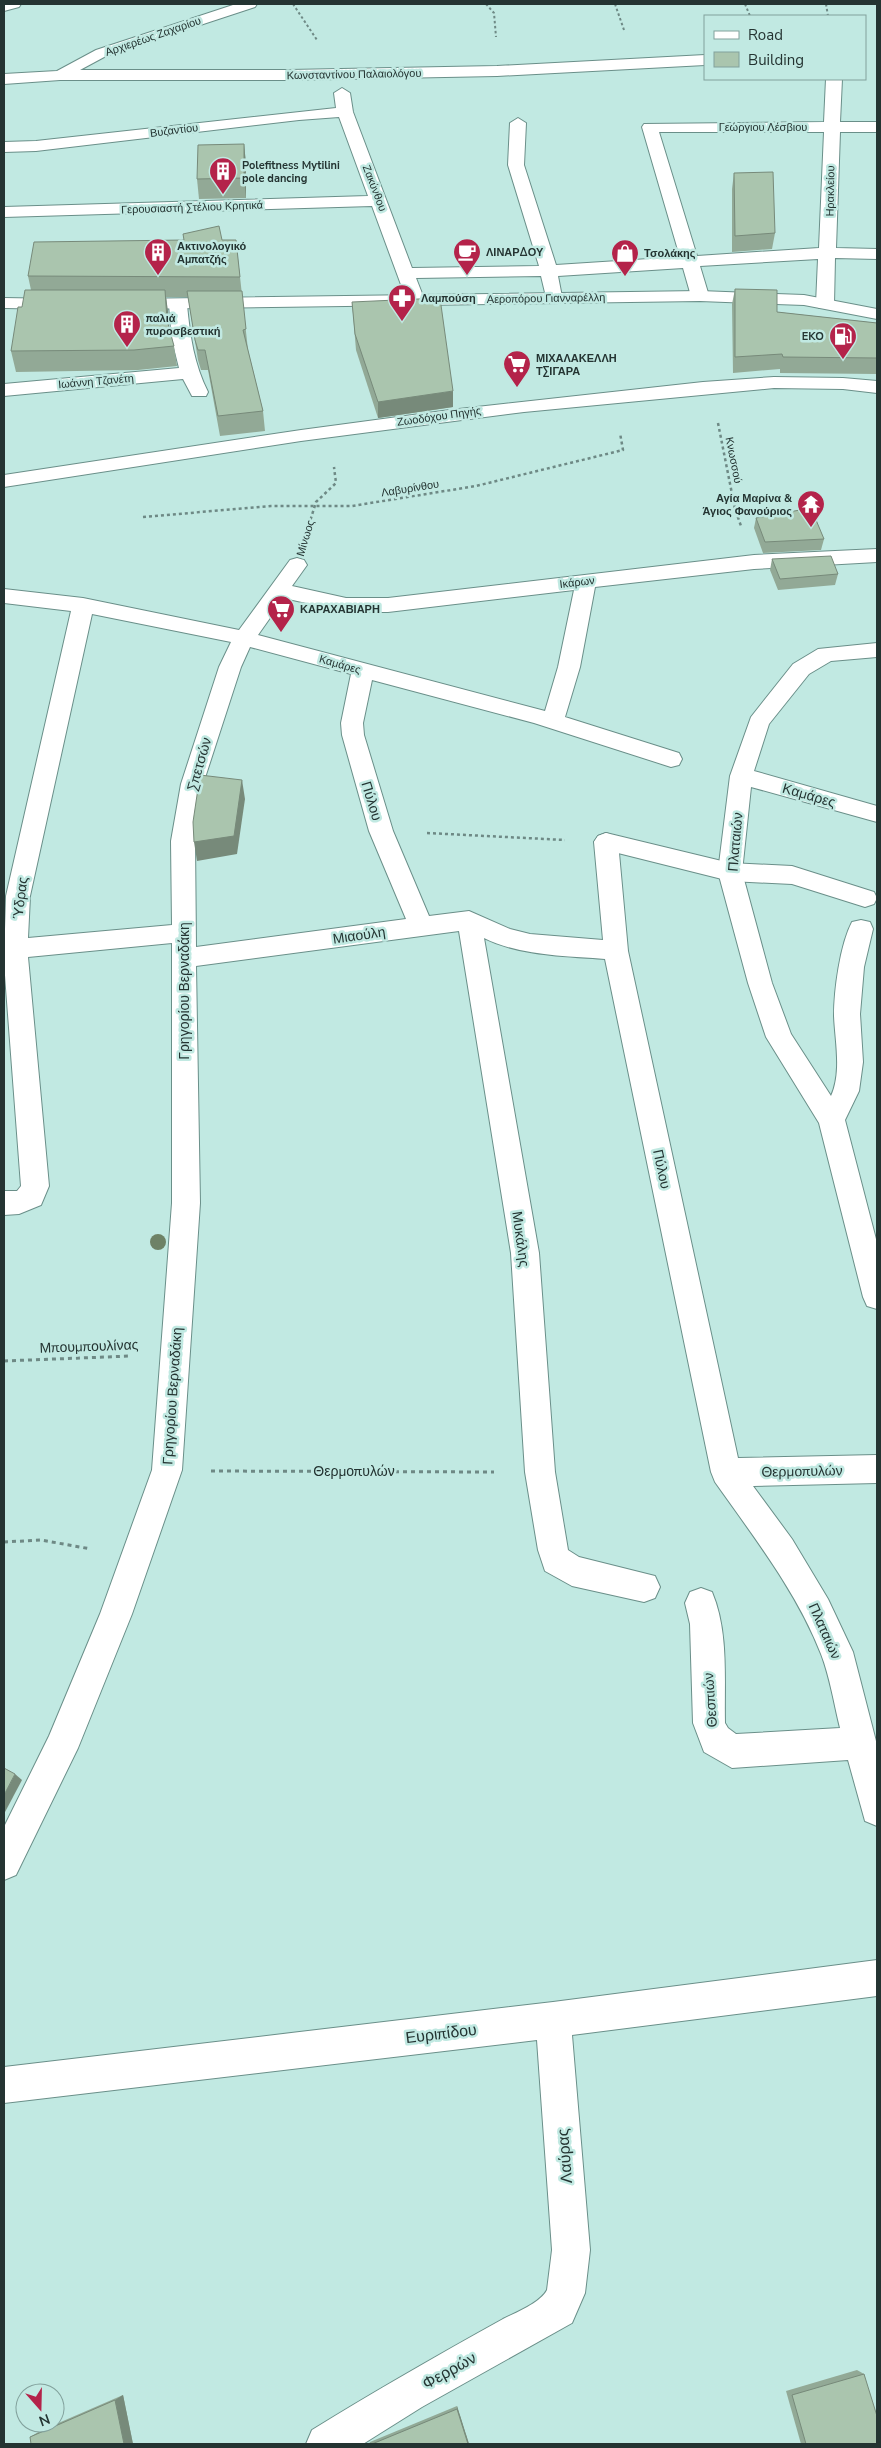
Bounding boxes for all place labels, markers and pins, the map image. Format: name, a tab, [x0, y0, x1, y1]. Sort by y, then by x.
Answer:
building icon: Polefitness Mytilini pole dancing	[208, 156, 238, 195]
place label: Polefitness Mytilini pole dancing	[242, 158, 340, 186]
building icon: Ακτινολογικό Αμπατζής	[143, 237, 173, 276]
cafe icon: ΛΙΝΑΡΔΟΥ	[452, 237, 482, 276]
shop icon: Τσολάκης	[610, 238, 640, 277]
place label: Ακτινολογικό Αμπατζής	[177, 239, 247, 267]
place label: ΛΙΝΑΡΔΟΥ	[486, 245, 544, 260]
place label: Τσολάκης	[644, 246, 696, 261]
pharmacy icon: Λαμπούση	[387, 283, 417, 322]
place label: Λαμπούση	[421, 291, 476, 306]
building icon: παλιά πυροσβεστική	[112, 309, 142, 348]
place label: παλιά πυροσβεστική	[146, 311, 221, 339]
fuel station icon: EKO	[828, 321, 858, 360]
place label: EKO	[802, 329, 824, 344]
supermarket icon: ΜΙΧΑΛΑΚΕΛΛΗ ΤΣΙΓΑΡΑ	[502, 349, 532, 388]
place label: ΜΙΧΑΛΑΚΕΛΛΗ ΤΣΙΓΑΡΑ	[536, 351, 617, 379]
temple icon: Αγία Μαρίνα & Άγιος Φανούριος	[796, 489, 826, 528]
place label: Αγία Μαρίνα & Άγιος Φανούριος	[703, 491, 793, 519]
supermarket icon: ΚΑΡΑΧΑΒΙΑΡΗ	[266, 594, 296, 633]
place label: ΚΑΡΑΧΑΒΙΑΡΗ	[300, 602, 380, 617]

